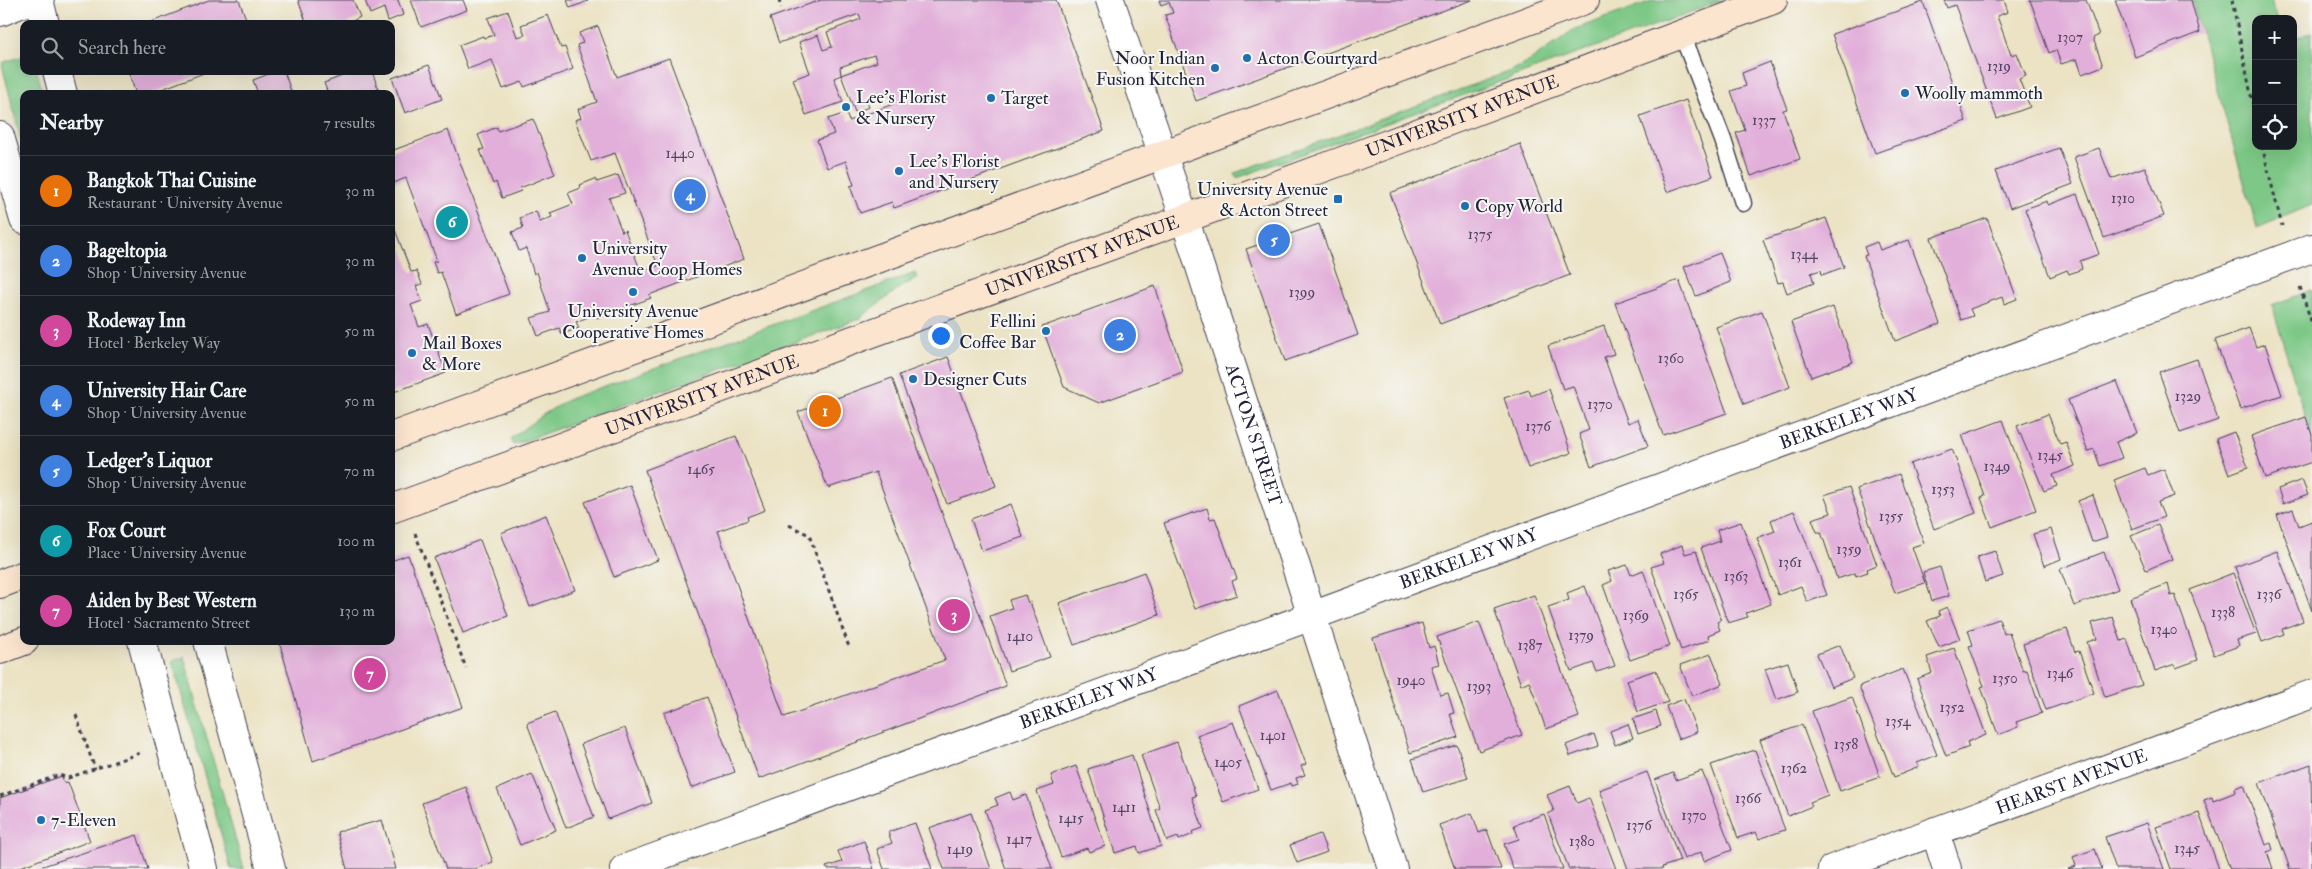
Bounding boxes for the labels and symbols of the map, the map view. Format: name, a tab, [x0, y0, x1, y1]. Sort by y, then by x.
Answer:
house number: 1307	[2057, 28, 2083, 47]
place label: Noor Indian Fusion Kitchen	[1096, 47, 1205, 91]
place label: Acton Courtyard	[1256, 47, 1378, 70]
marker: Acton Courtyard	[1241, 52, 1253, 64]
house number: 1319	[1987, 57, 2011, 76]
marker: Noor Indian Fusion Kitchen	[1209, 62, 1221, 74]
street label: UNIVERSITY AVENUE	[1363, 70, 1562, 163]
place label: Woolly mammoth	[1914, 82, 2044, 105]
place label: Lee's Florist & Nursery	[856, 86, 946, 130]
place label: Target	[1001, 87, 1049, 110]
marker: Woolly mammoth	[1899, 87, 1911, 99]
marker: Target	[985, 92, 997, 104]
marker: Lee's Florist & Nursery	[840, 101, 852, 113]
house number: 1337	[1752, 111, 1776, 130]
house number: 1440	[665, 144, 695, 163]
place label: Lee's Florist and Nursery	[909, 150, 999, 194]
marker: Lee's Florist and Nursery	[893, 165, 905, 177]
pin: 4	[674, 176, 706, 214]
place label: University Avenue & Acton Street	[1197, 178, 1328, 222]
house number: 1310	[2111, 189, 2135, 208]
marker: University Avenue & Acton Street	[1332, 193, 1344, 205]
place label: Copy World	[1475, 195, 1563, 218]
marker: Copy World	[1459, 200, 1471, 212]
pin: 6	[436, 203, 468, 241]
street label: UNIVERSITY AVENUE	[982, 211, 1182, 303]
pin: 5	[1258, 221, 1290, 259]
house number: 1375	[1468, 225, 1493, 244]
place label: University Avenue Coop Homes	[591, 237, 742, 281]
house number: 1344	[1790, 245, 1819, 264]
marker: University Avenue Coop Homes	[576, 252, 588, 264]
house number: 1399	[1289, 283, 1315, 302]
marker: University Avenue Cooperative Homes	[627, 286, 639, 298]
place label: University Avenue Cooperative Homes	[562, 300, 704, 344]
place label: Fellini Coffee Bar	[959, 310, 1036, 354]
pin: 2	[1104, 316, 1136, 354]
your location	[928, 323, 954, 349]
marker: Fellini Coffee Bar	[1040, 325, 1052, 337]
place label: Mail Boxes & More	[422, 332, 502, 376]
marker: Mail Boxes & More	[406, 347, 418, 359]
house number: 1360	[1658, 349, 1684, 368]
street label: UNIVERSITY AVENUE	[602, 350, 802, 442]
street label: ACTON STREET	[1220, 360, 1287, 509]
place label: Designer Cuts	[923, 368, 1027, 391]
marker: Designer Cuts	[907, 373, 919, 385]
street label: BERKELEY WAY	[1777, 383, 1922, 455]
house number: 1329	[2175, 387, 2201, 406]
pin: 1	[809, 392, 841, 430]
house number: 1370	[1587, 395, 1613, 414]
house number: 1376	[1525, 417, 1552, 436]
house number: 1345	[2037, 446, 2063, 465]
house number: 1349	[1984, 457, 2010, 476]
house number: 1465	[687, 460, 715, 479]
house number: 1353	[1931, 480, 1955, 499]
house number: 1355	[1879, 507, 1904, 526]
street label: BERKELEY WAY	[1396, 523, 1542, 595]
house number: 1359	[1836, 540, 1862, 559]
house number: 1361	[1778, 553, 1802, 572]
house number: 1363	[1724, 567, 1748, 586]
house number: 1365	[1673, 585, 1699, 604]
house number: 1336	[2257, 585, 2283, 604]
pin: 3	[938, 596, 970, 634]
house number: 1338	[2211, 603, 2235, 622]
house number: 1369	[1623, 606, 1649, 625]
house number: 1340	[2151, 620, 2177, 639]
house number: 1379	[1568, 626, 1594, 645]
house number: 1410	[1007, 627, 1033, 646]
house number: 1387	[1517, 636, 1543, 655]
pin: 7	[354, 655, 386, 693]
street label: BERKELEY WAY	[1016, 662, 1162, 735]
house number: 1346	[2047, 664, 2075, 683]
house number: 1350	[1992, 669, 2018, 688]
house number: 1940	[1397, 671, 1425, 690]
house number: 1393	[1467, 677, 1491, 696]
house number: 1352	[1939, 698, 1965, 717]
house number: 1354	[1885, 712, 1912, 731]
house number: 1401	[1260, 726, 1286, 745]
house number: 1358	[1834, 735, 1858, 754]
street label: HEARST AVENUE	[1993, 744, 2151, 820]
house number: 1405	[1214, 753, 1242, 772]
house number: 1362	[1781, 759, 1808, 778]
house number: 1366	[1735, 789, 1763, 808]
house number: 1411	[1112, 798, 1136, 817]
house number: 1370	[1681, 806, 1707, 825]
place label: 7-Eleven	[51, 809, 116, 832]
house number: 1415	[1058, 809, 1084, 828]
marker: 7-Eleven	[35, 814, 47, 826]
house number: 1376	[1626, 816, 1653, 835]
house number: 1417	[1006, 830, 1032, 849]
house number: 1380	[1569, 832, 1595, 851]
house number: 1345	[2174, 839, 2200, 858]
house number: 1419	[947, 840, 973, 859]

